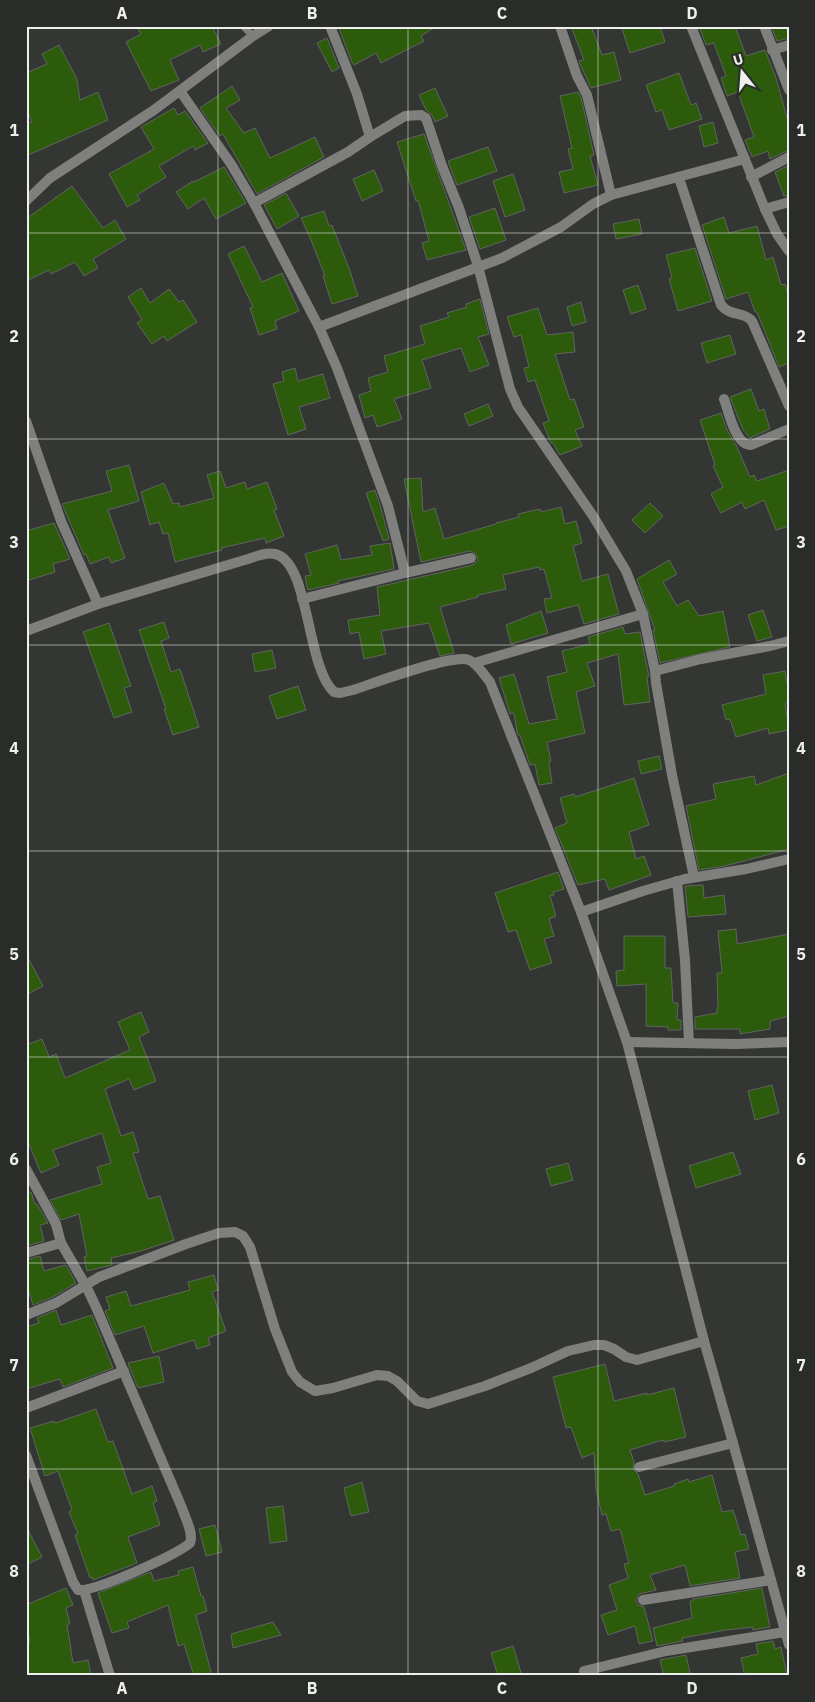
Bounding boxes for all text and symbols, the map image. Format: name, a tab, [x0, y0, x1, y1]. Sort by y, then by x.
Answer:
text: A	[117, 3, 128, 23]
text: B	[307, 3, 318, 23]
text: C	[497, 3, 507, 23]
text: D	[686, 3, 698, 23]
north arrow	[718, 48, 768, 98]
text: U	[731, 50, 745, 70]
text: 1	[9, 120, 19, 140]
text: 1	[796, 120, 806, 140]
text: 2	[9, 326, 19, 346]
text: 2	[796, 326, 806, 346]
text: 3	[9, 532, 19, 552]
text: 3	[796, 532, 806, 552]
text: 4	[9, 738, 19, 758]
text: 4	[796, 738, 806, 758]
text: 5	[9, 944, 19, 964]
text: 5	[796, 944, 806, 964]
text: 6	[9, 1149, 19, 1169]
text: 6	[796, 1149, 806, 1169]
text: 7	[9, 1355, 19, 1375]
text: 7	[796, 1355, 806, 1375]
text: 8	[9, 1561, 19, 1581]
text: 8	[796, 1561, 806, 1581]
text: A	[117, 1678, 128, 1698]
text: B	[307, 1678, 318, 1698]
text: C	[497, 1678, 507, 1698]
text: D	[686, 1678, 698, 1698]

